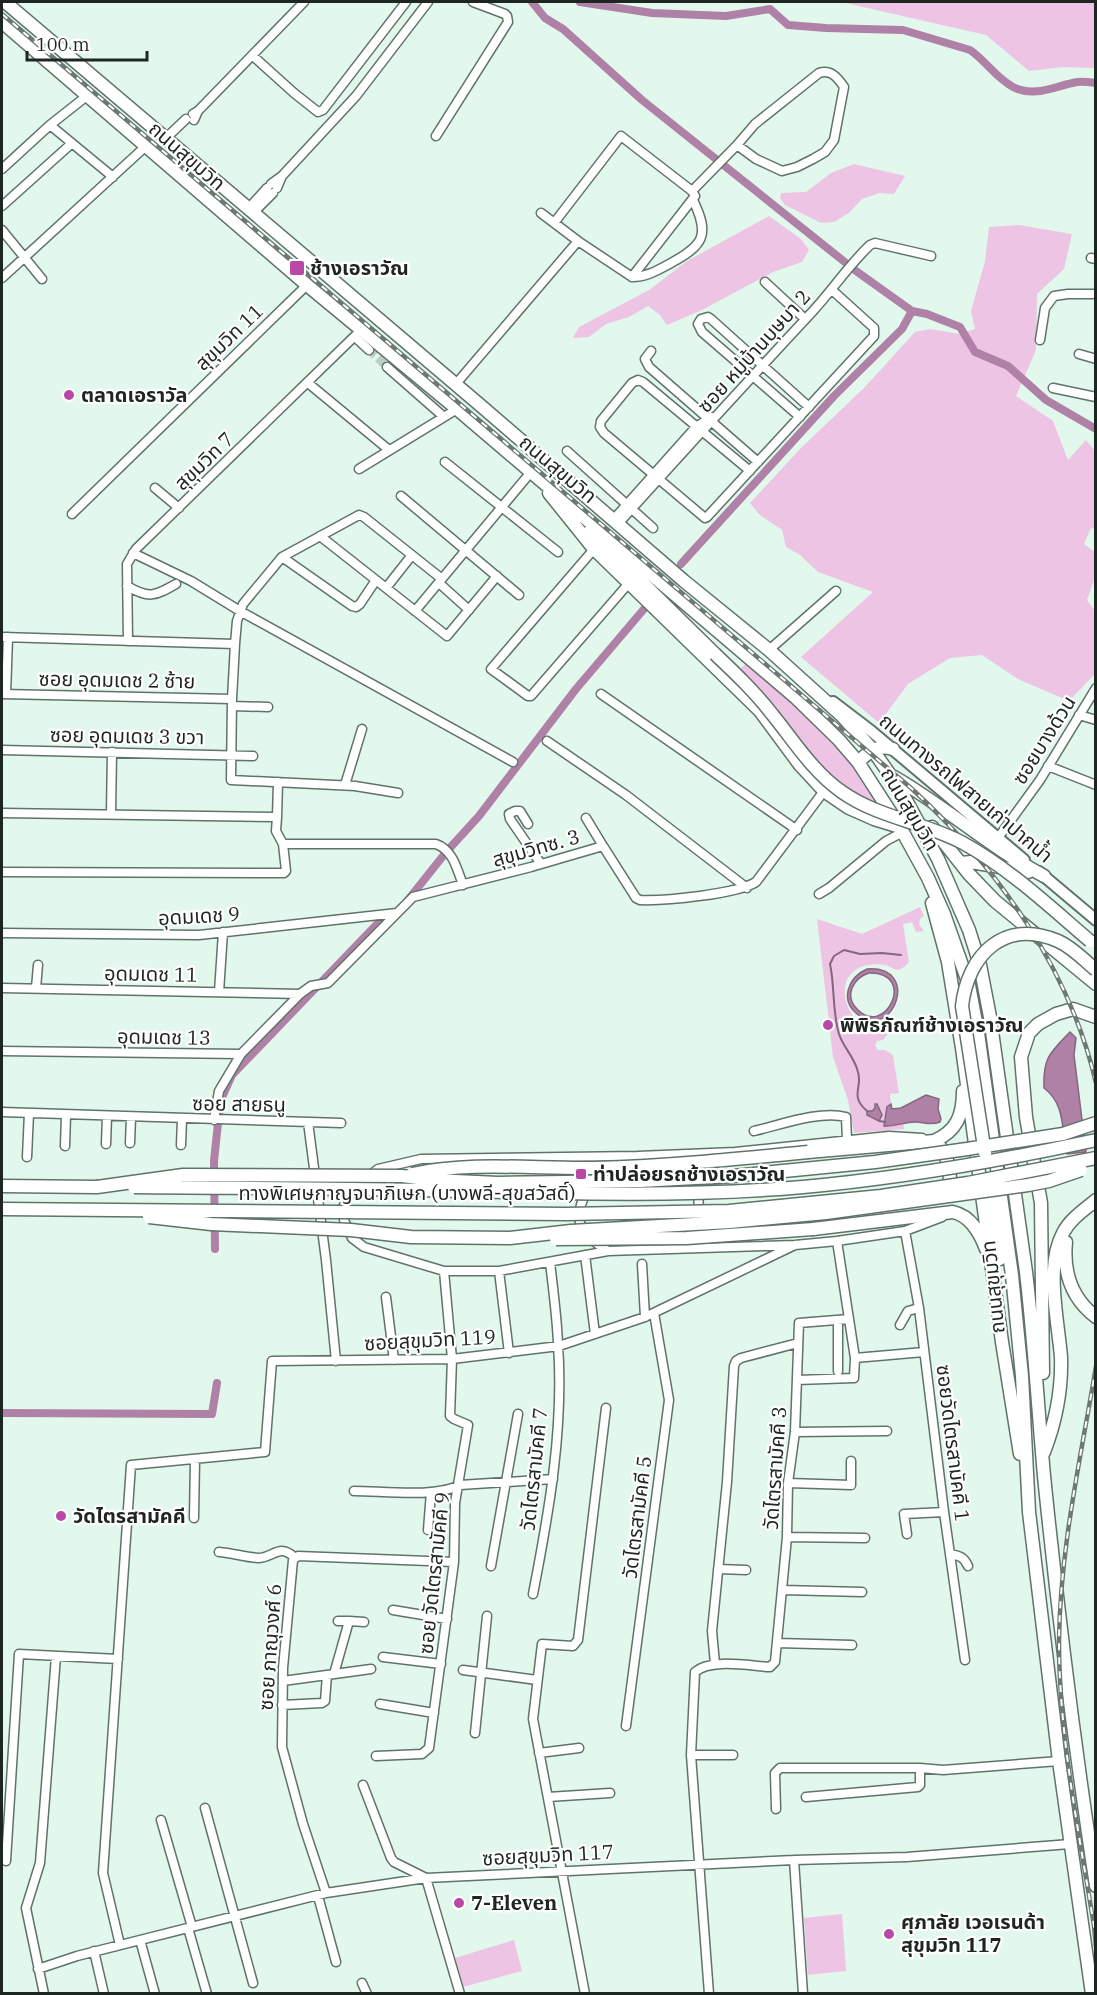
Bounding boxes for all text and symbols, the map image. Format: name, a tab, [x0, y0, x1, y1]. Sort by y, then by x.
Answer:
scale bar	[27, 24, 147, 62]
text: 100 m	[36, 33, 90, 56]
street label: ถนนสุขุมวิท	[143, 115, 231, 196]
place label: ช้างเอราวัณ	[310, 254, 409, 281]
marker: ช้างเอราวัณ	[288, 259, 306, 277]
street label: ซอย หมู่บ้านบุษบา 2	[691, 283, 816, 418]
street label: สุขุมวิท 11	[189, 297, 269, 376]
place label: ตลาดเอราวัล	[81, 381, 187, 408]
marker: ตลาดเอราวัล	[62, 388, 76, 402]
street label: สุขุมวิท 7	[168, 425, 239, 496]
street label: ถนนสุขุมวิท	[514, 428, 603, 509]
street label: ซอย อุดมเดช 2 ซ้าย	[38, 665, 196, 694]
street label: ซอยบางด้วน	[1006, 690, 1081, 789]
street label: ถนนทางรถไฟสายเก่าปากน้ำ	[874, 707, 1059, 868]
street label: ซอย อุดมเดช 3 ขวา	[50, 721, 204, 750]
street label: ถนนสุขุมวิท	[875, 762, 946, 856]
street label: สุขุมวิทซ. 3	[489, 822, 583, 873]
street label: อุดมเดช 9	[157, 900, 240, 931]
street label: อุดมเดช 11	[104, 959, 198, 988]
place label: พิพิธภัณฑ์ช้างเอราวัณ	[840, 1011, 1024, 1038]
marker: พิพิธภัณฑ์ช้างเอราวัณ	[821, 1018, 835, 1032]
street label: อุดมเดช 13	[117, 1022, 211, 1051]
street label: ซอย สายธนู	[192, 1089, 286, 1118]
place label: ท่าปล่อยรถช้างเอราวัณ	[593, 1160, 785, 1187]
marker: ท่าปล่อยรถช้างเอราวัณ	[574, 1167, 588, 1181]
street label: ทางพิเศษกาญจนาภิเษก (บางพลี-สุขสวัสดิ์)	[238, 1179, 576, 1206]
street label: ถนนสุขุมวิท	[974, 1239, 1011, 1335]
street label: ซอยสุขุมวิท 119	[363, 1323, 496, 1356]
street label: ซอยวัดไตรสามัคคี 1	[930, 1363, 977, 1523]
street label: วัดไตรสามัคคี 3	[757, 1405, 792, 1531]
street label: วัดไตรสามัคคี 7	[514, 1406, 553, 1532]
street label: วัดไตรสามัคคี 5	[616, 1454, 657, 1580]
street label: ซอย วัดไตรสามัคคี 9	[412, 1491, 455, 1655]
place label: วัดไตรสามัคคี	[73, 1502, 186, 1529]
marker: วัดไตรสามัคคี	[54, 1509, 68, 1523]
street label: ซอย ภาณุวงศ์ 6	[252, 1583, 287, 1711]
street label: ซอยสุขุมวิท 117	[481, 1838, 614, 1871]
place label: 7-Eleven	[471, 1889, 557, 1916]
marker: 7-Eleven	[452, 1896, 466, 1910]
place label: ศุภาลัย เวอเรนด้า สุขุมวิท 117	[901, 1908, 1045, 1958]
marker: ศุภาลัย เวอเรนด้า สุขุมวิท 117	[882, 1927, 896, 1941]

